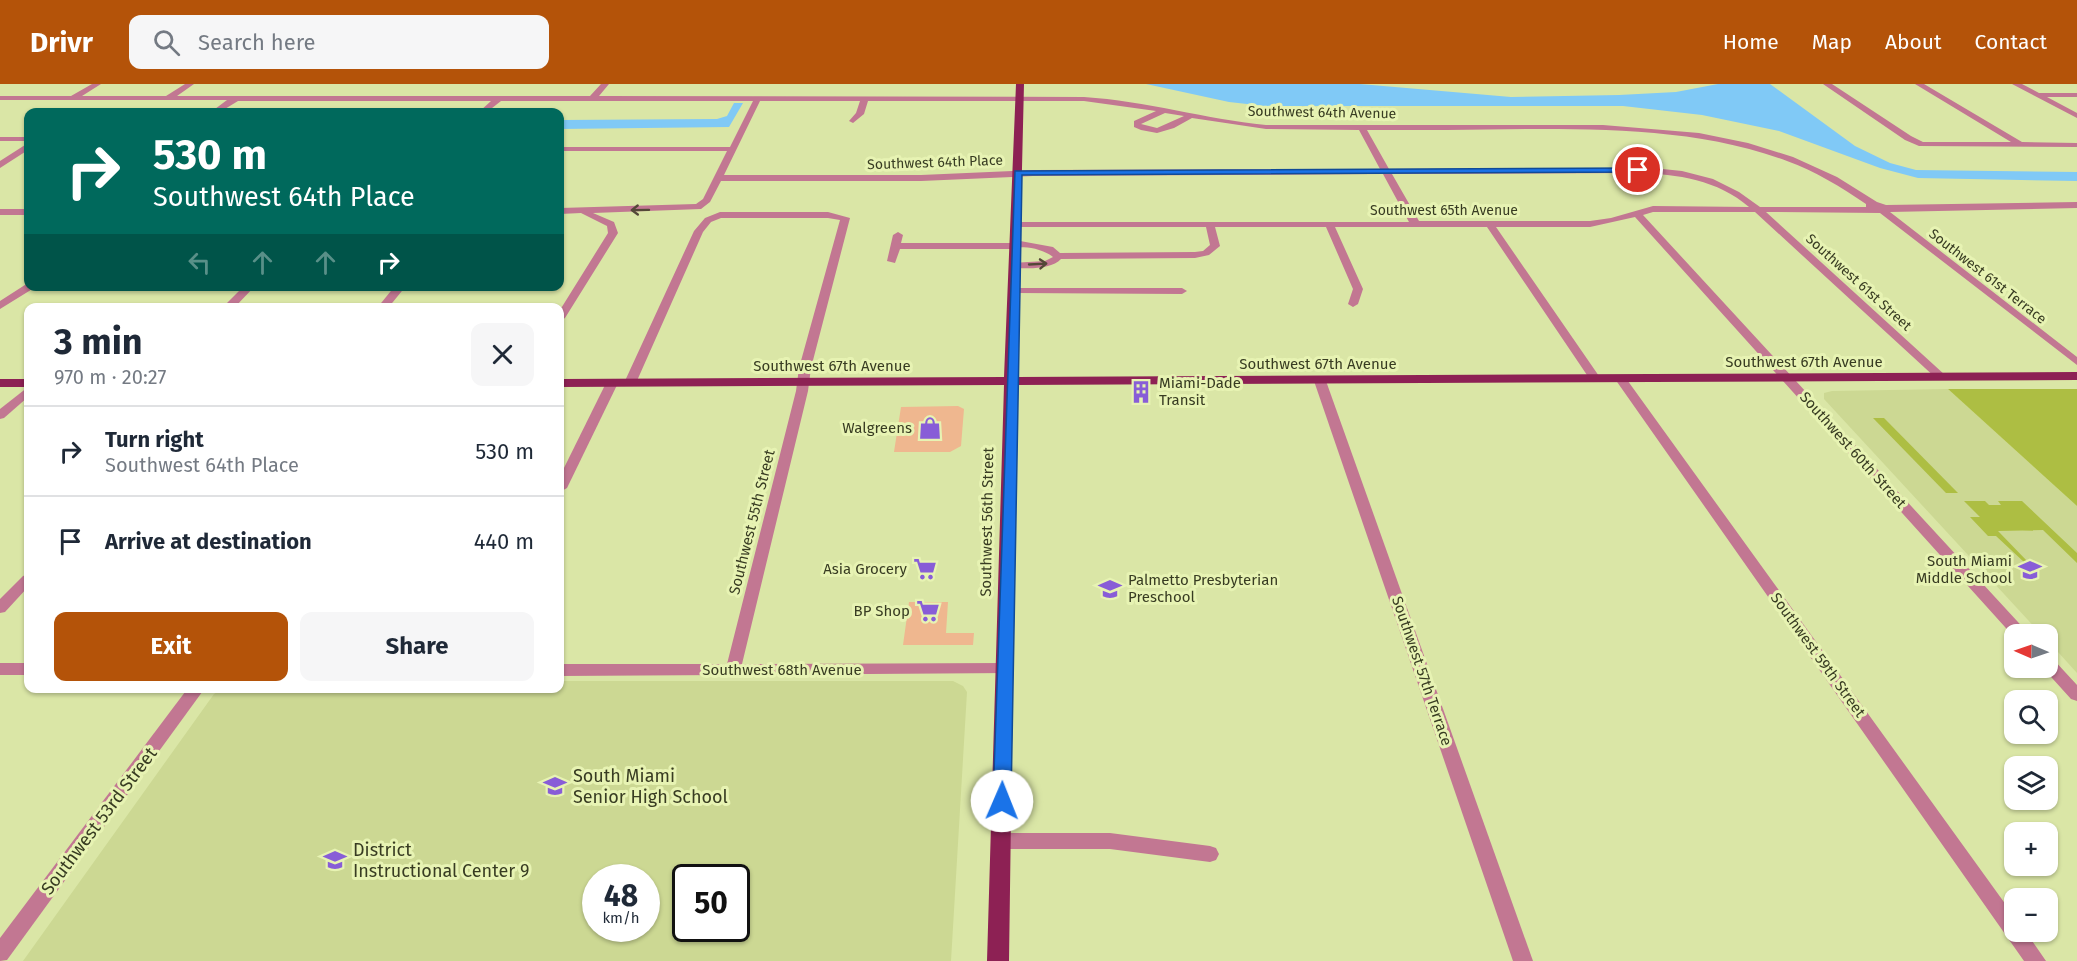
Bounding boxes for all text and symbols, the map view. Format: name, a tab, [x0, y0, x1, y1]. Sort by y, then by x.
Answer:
search box	[129, 15, 549, 69]
text: Drivr	[30, 26, 93, 59]
icon: search	[150, 26, 183, 59]
text: Search here	[198, 29, 315, 56]
text: Home	[1723, 29, 1779, 55]
text: Map	[1812, 29, 1852, 55]
text: About	[1885, 29, 1942, 55]
text: Contact	[1975, 29, 2047, 55]
street label: Southwest 64th Avenue	[1248, 103, 1396, 122]
text: 530 m	[153, 130, 267, 180]
icon: right	[54, 132, 132, 210]
pin	[1612, 144, 1663, 195]
street label: Southwest 64th Place	[867, 152, 1003, 173]
icon: arrive	[1621, 153, 1654, 186]
text: Southwest 64th Place	[153, 181, 415, 213]
street label: Southwest 65th Avenue	[1370, 202, 1518, 219]
one-way arrow	[631, 204, 651, 216]
street label: Southwest 61st Terrace	[1926, 225, 2050, 328]
street label: Southwest 61st Street	[1802, 230, 1916, 335]
icon: left	[183, 246, 216, 279]
icon: ahead	[246, 246, 279, 279]
icon: ahead	[309, 246, 342, 279]
icon: right	[372, 246, 405, 279]
one-way arrow	[1028, 258, 1048, 269]
text: 3 min	[54, 320, 143, 364]
button: close	[471, 323, 534, 386]
street label: Southwest 67th Avenue	[1725, 353, 1883, 371]
street label: Southwest 67th Avenue	[1239, 355, 1397, 373]
street label: Southwest 67th Avenue	[753, 357, 911, 375]
text: 970 m · 20:27	[54, 365, 166, 389]
place label: Miami-Dade Transit	[1159, 374, 1241, 409]
building icon: Miami-Dade Transit	[1128, 379, 1154, 405]
street label: Southwest 60th Street	[1796, 388, 1910, 512]
shop icon: Walgreens	[917, 415, 943, 441]
place label: Walgreens	[842, 419, 912, 437]
text: Turn right	[105, 426, 204, 453]
icon: right	[54, 435, 87, 468]
text: 530 m	[475, 438, 534, 465]
street label: Southwest 56th Street	[977, 446, 997, 597]
street label: Southwest 55th Street	[725, 447, 779, 596]
text: Southwest 64th Place	[105, 453, 299, 477]
icon: arrive	[54, 525, 87, 558]
text: Arrive at destination	[105, 528, 312, 555]
text: 440 m	[474, 528, 534, 555]
place label: South Miami Middle School	[1916, 552, 2013, 587]
supermarket icon: Asia Grocery	[912, 556, 938, 582]
school or university icon: South Miami Middle School	[2017, 557, 2043, 583]
place label: Asia Grocery	[823, 560, 908, 578]
place label: Palmetto Presbyterian Preschool	[1128, 571, 1278, 606]
school or university icon: Palmetto Presbyterian Preschool	[1097, 576, 1123, 602]
street label: Southwest 59th Street	[1767, 589, 1869, 721]
street label: Southwest 57th Terrace	[1388, 594, 1456, 748]
supermarket icon: BP Shop	[915, 598, 941, 624]
place label: BP Shop	[854, 602, 910, 620]
button: Exit	[54, 612, 288, 681]
button: Share	[300, 612, 534, 681]
north arrow	[2004, 624, 2058, 678]
map controls	[2004, 624, 2058, 942]
street label: Southwest 68th Avenue	[702, 661, 862, 679]
button: search	[2004, 690, 2058, 744]
street label: Southwest 53rd Street	[36, 743, 162, 899]
button: layers	[2004, 756, 2058, 810]
place label: South Miami Senior High School	[573, 765, 728, 808]
position arrow	[970, 769, 1034, 833]
school or university icon: South Miami Senior High School	[542, 773, 568, 799]
button: +	[2004, 822, 2058, 876]
place label: District Instructional Center 9	[353, 839, 529, 882]
school or university icon: District Instructional Center 9	[322, 847, 348, 873]
speed limit sign: 50	[672, 864, 750, 942]
text: 48	[604, 878, 638, 914]
button: −	[2004, 888, 2058, 942]
text: km/h	[602, 909, 640, 927]

